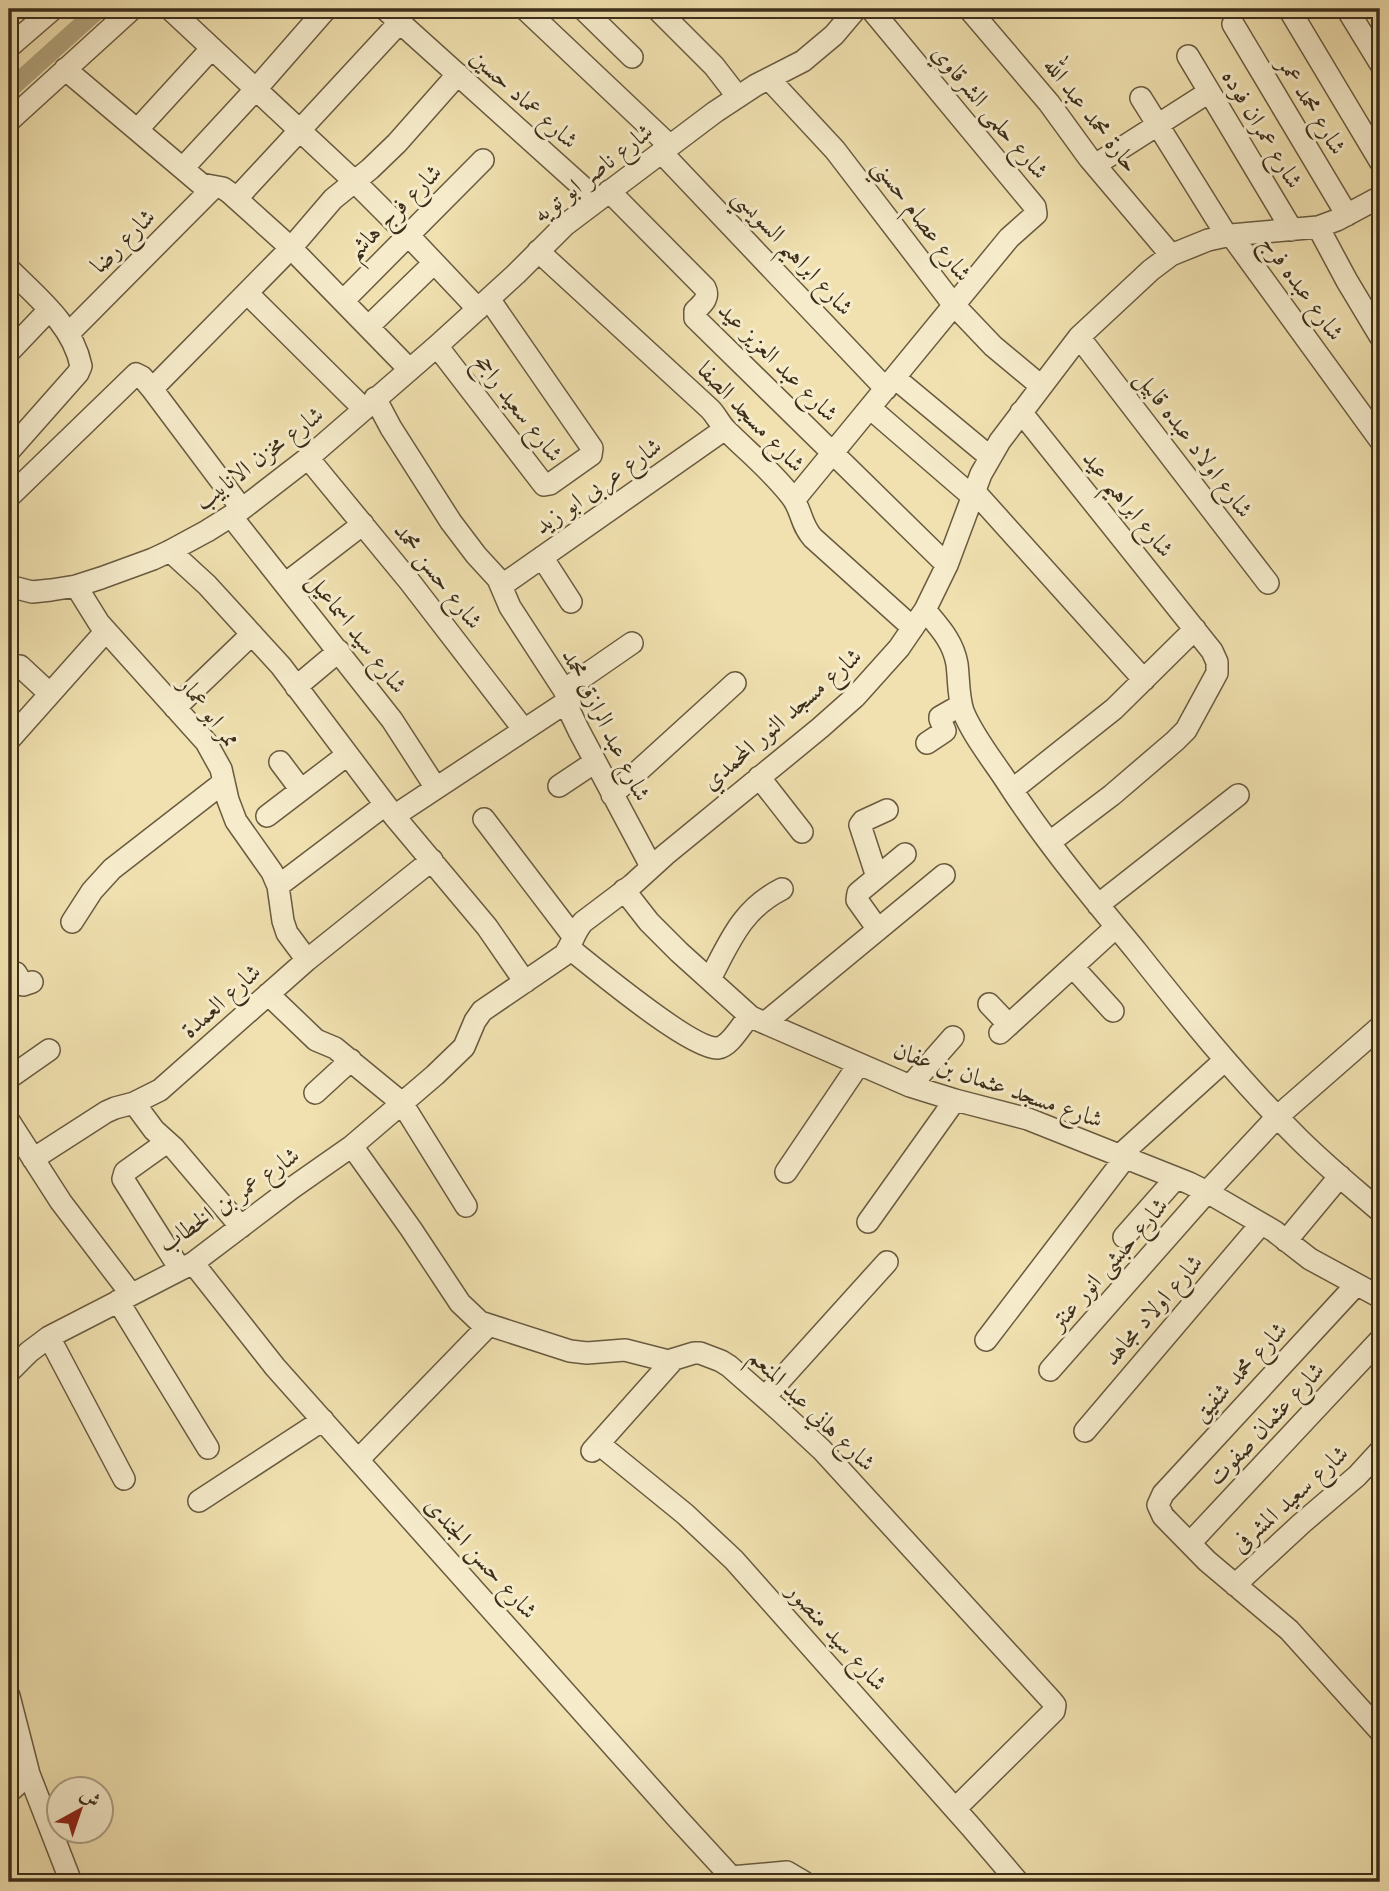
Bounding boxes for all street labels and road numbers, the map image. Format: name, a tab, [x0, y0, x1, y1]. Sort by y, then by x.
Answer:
street label: شارع حلمى الشرقاوي	[921, 38, 1056, 188]
street label: شارع عماد حسين	[461, 41, 585, 159]
street label: شارع محمد عمر	[1266, 48, 1354, 163]
street label: حارة محمد عبد الله	[1035, 49, 1149, 180]
street label: شارع عمران فوده	[1211, 63, 1311, 196]
street label: شارع ناصر ابو تويه	[526, 115, 662, 233]
street label: شارع عصام حسني	[861, 152, 979, 291]
street label: شارع فرج هاشم	[339, 157, 454, 272]
street label: شارع ابراهيم السويسي	[720, 181, 861, 328]
street label: شارع رضا	[83, 201, 165, 283]
street label: شارع عبده فرج	[1249, 228, 1352, 350]
street label: شارع عبد العزيز عيد	[708, 294, 846, 432]
street label: شارع سعيد راجح	[463, 347, 571, 471]
street label: شارع مسجد الصفا	[687, 354, 813, 482]
street label: شارع اولاد عبده قابيل	[1125, 363, 1261, 527]
street label: شارع مخزن الانابيب	[187, 398, 332, 520]
street label: شارع عربى ابو زيد	[528, 430, 670, 545]
street label: شارع ابراهيم عيد	[1069, 443, 1182, 569]
street label: شارع حسن محمد	[383, 516, 490, 638]
street label: شارع سيد اسماعيل	[297, 565, 415, 702]
street label: شارع مسجد النور المحمدي	[695, 640, 871, 800]
street label: شارع عبد الرازق محمد	[551, 643, 659, 808]
street label: ممر ابو عمار	[170, 668, 247, 754]
street label: شارع العمدة	[174, 956, 270, 1048]
street label: شارع مسجد عثمان بن عفان	[888, 1034, 1107, 1139]
street label: شارع عمر بن الخطاب	[152, 1139, 308, 1263]
street label: شارع حبشى انور عنتر	[1040, 1190, 1178, 1342]
street label: شارع اولاد مجاهد	[1095, 1247, 1213, 1375]
street label: شارع محمد شفيق	[1185, 1314, 1297, 1432]
street label: شارع هاني عبد المنعم	[738, 1341, 883, 1483]
street label: شارع عثمان صفوت	[1200, 1355, 1334, 1495]
street label: شارع سعيد المشرفى	[1224, 1437, 1358, 1563]
street label: شارع حسن الجندى	[415, 1490, 545, 1628]
street label: شارع سيد منصور	[776, 1574, 895, 1700]

